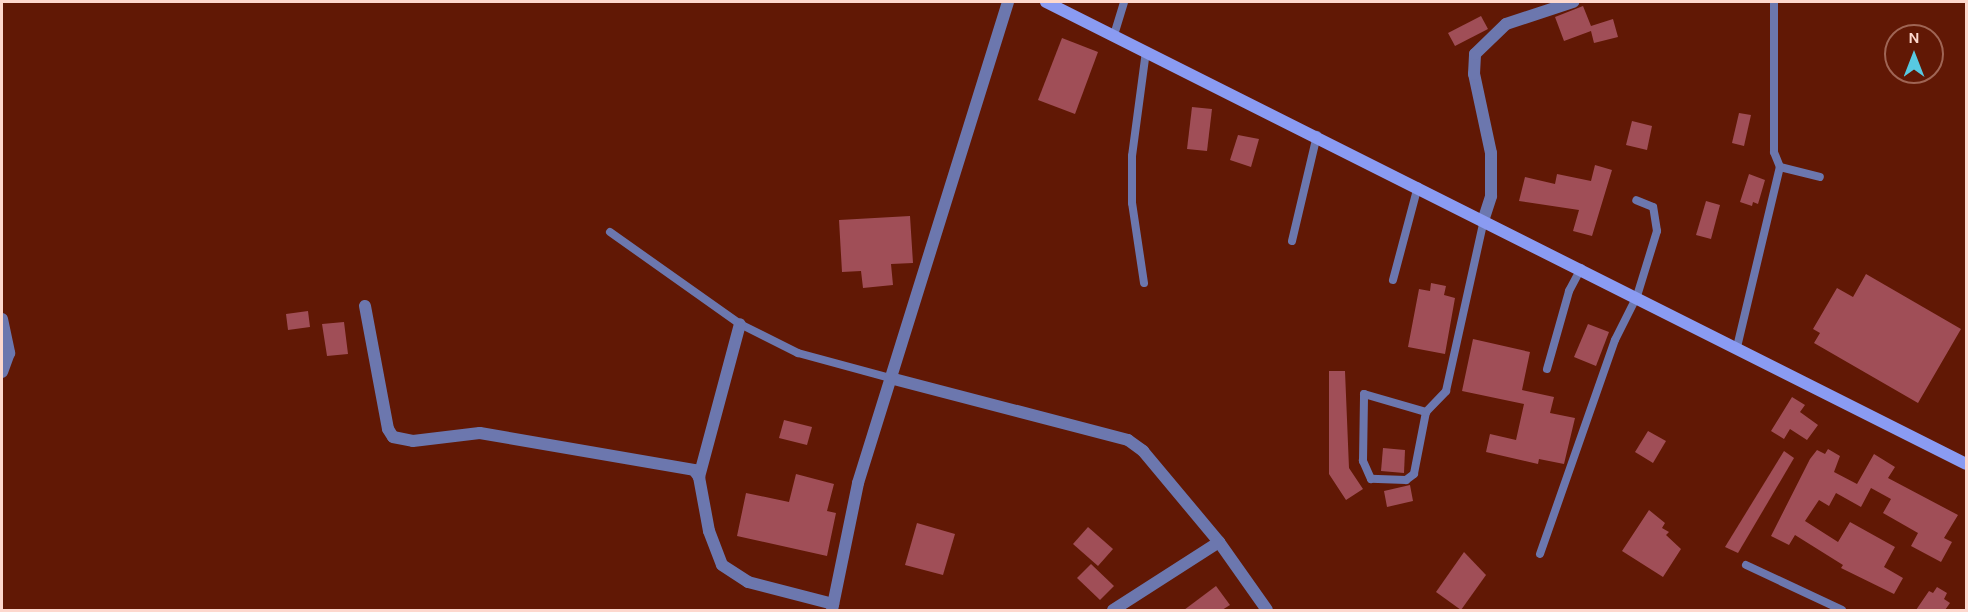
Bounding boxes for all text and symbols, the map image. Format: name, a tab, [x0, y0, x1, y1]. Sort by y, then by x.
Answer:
north arrow	[1884, 24, 1944, 84]
text: N	[1908, 28, 1920, 47]

